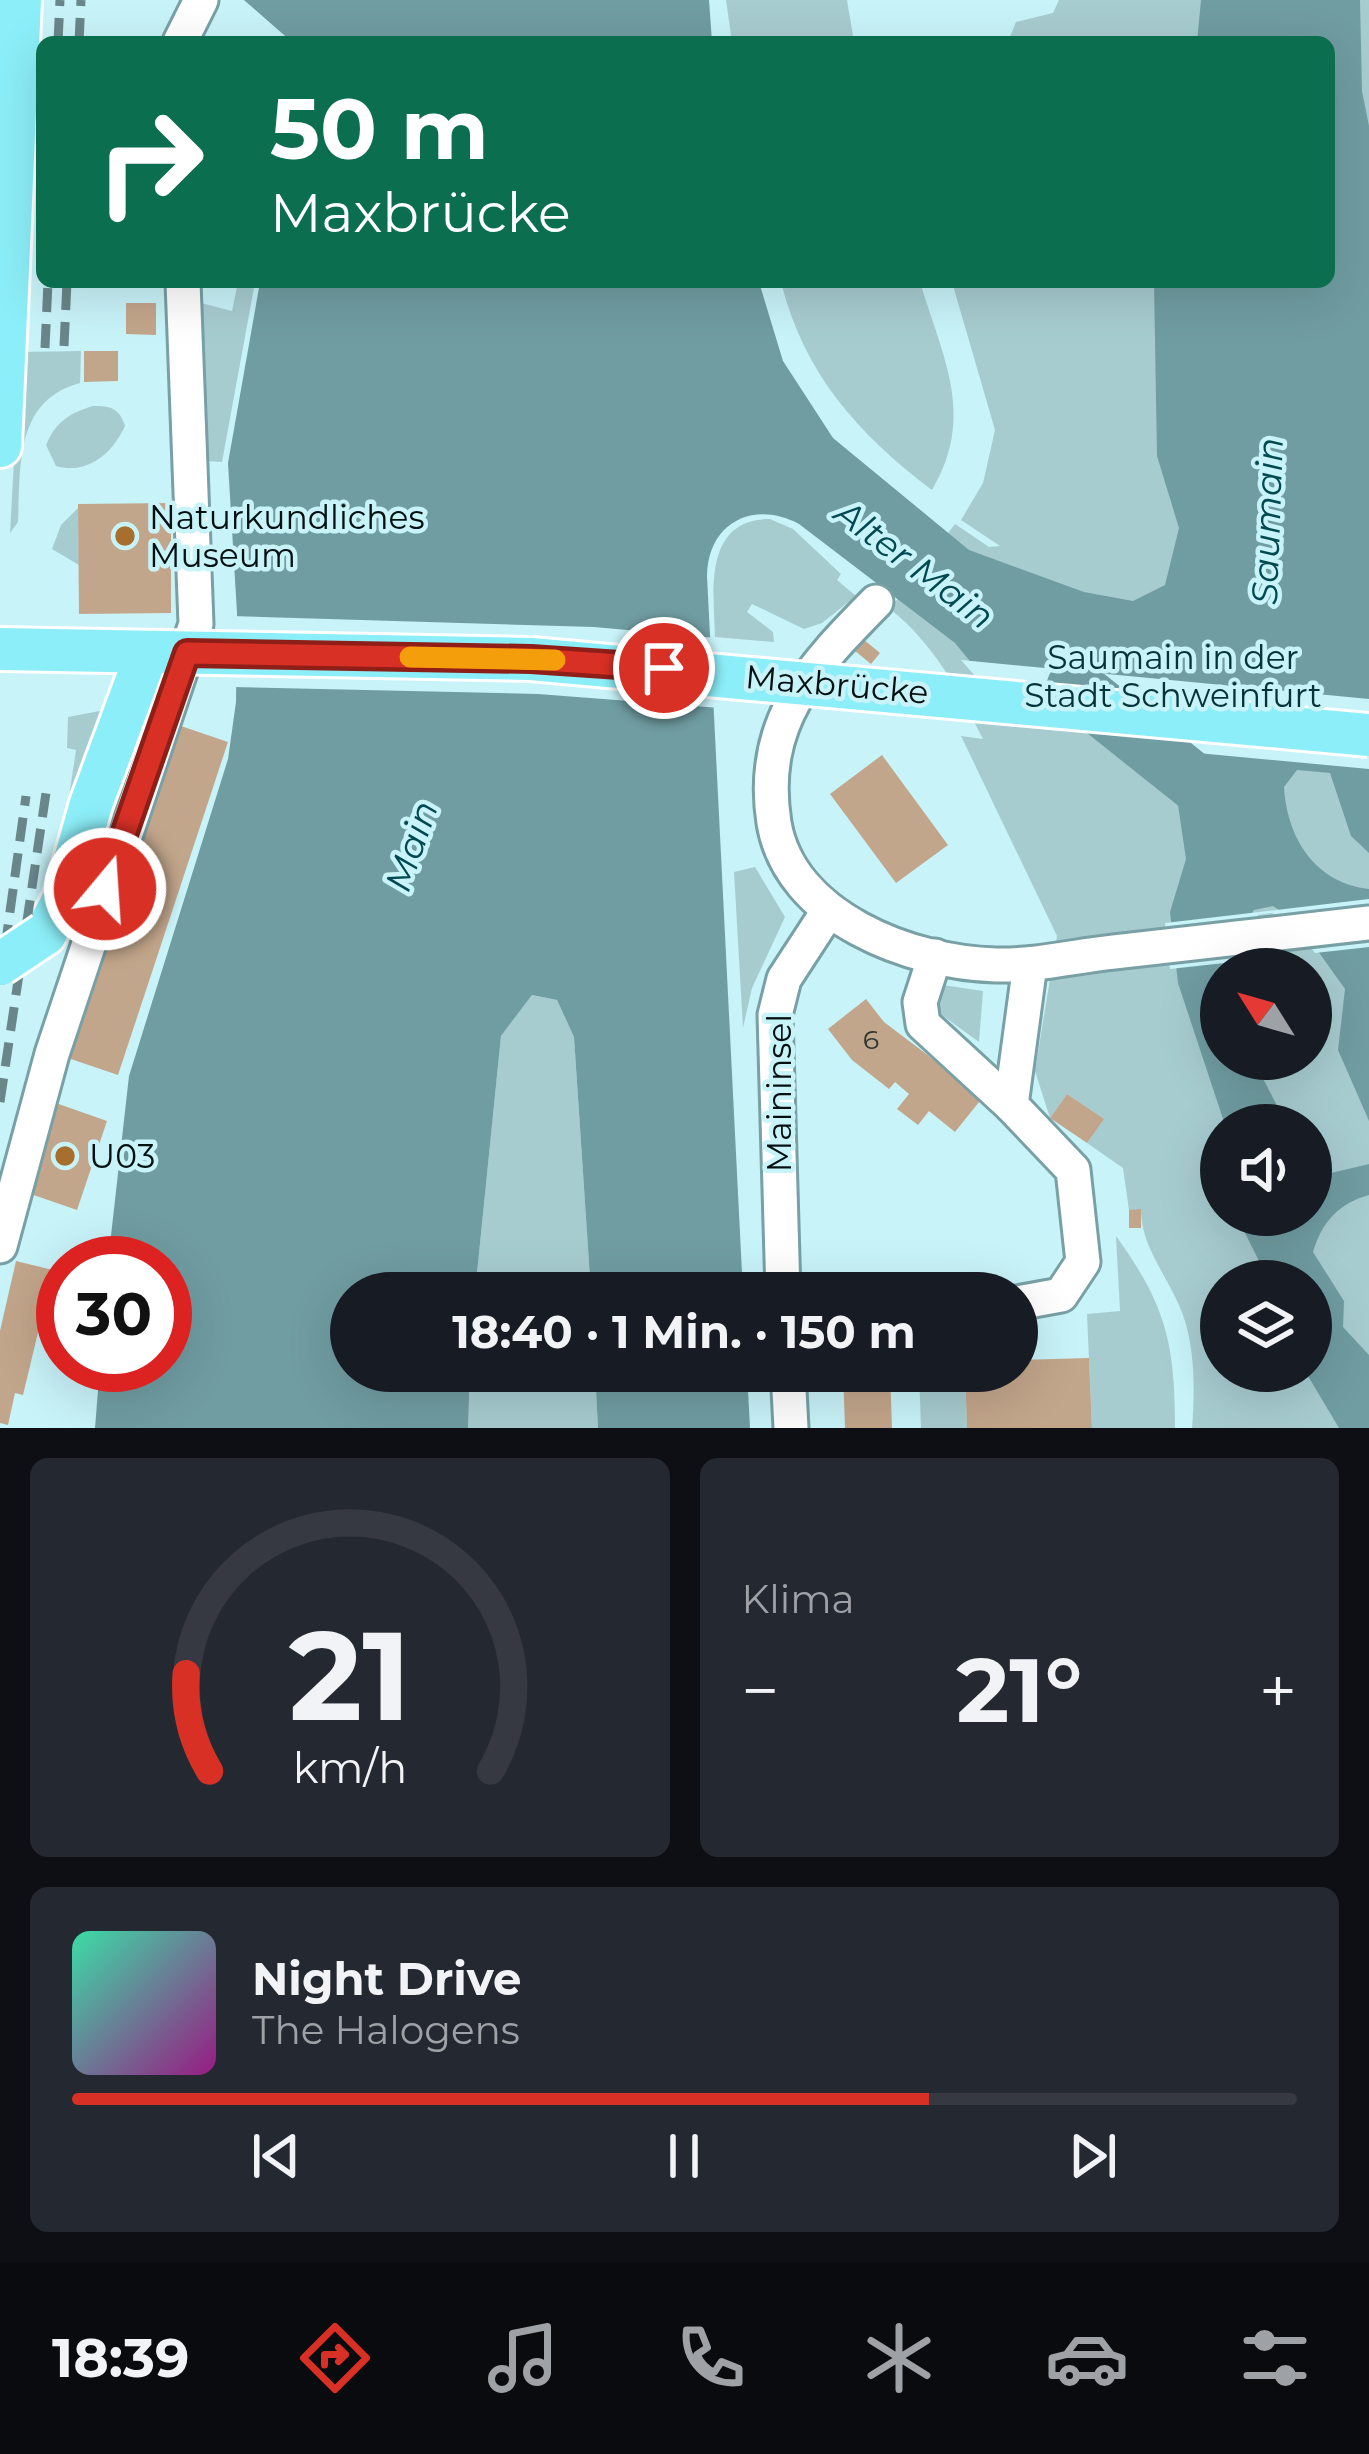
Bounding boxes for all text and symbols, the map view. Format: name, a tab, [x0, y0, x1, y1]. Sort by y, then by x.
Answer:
text: 50 m	[270, 78, 489, 180]
icon: right	[72, 84, 228, 240]
text: Maxbrücke	[270, 180, 571, 246]
water label: Saumain	[1242, 437, 1292, 605]
water label: Alter Main	[825, 489, 1003, 638]
place label: Naturkundliches Museum	[149, 497, 425, 575]
marker: Naturkundliches Museum	[112, 523, 138, 549]
pin	[613, 617, 715, 719]
icon: arrive	[631, 635, 697, 701]
park label: Saumain in der Stadt Schweinfurt	[1024, 637, 1322, 715]
street label: Maxbrücke	[744, 656, 930, 712]
water label: Main	[375, 795, 447, 897]
position arrow	[42, 826, 168, 952]
north arrow	[1200, 948, 1332, 1080]
map controls	[1200, 948, 1332, 1392]
street label: Maininsel	[759, 1014, 799, 1172]
house number: 6	[863, 1023, 879, 1056]
button: sound	[1200, 1104, 1332, 1236]
place label: U03	[89, 1136, 155, 1176]
marker: U03	[52, 1143, 78, 1169]
speed limit sign: 30	[36, 1236, 192, 1392]
button: layers	[1200, 1260, 1332, 1392]
text: 18:40 · 1 Min. · 150 m	[452, 1304, 916, 1359]
text: Klima	[742, 1575, 855, 1623]
text: 21	[288, 1599, 411, 1751]
text: 21°	[956, 1635, 1082, 1745]
text: −	[742, 1650, 779, 1731]
text: +	[1259, 1650, 1297, 1731]
text: km/h	[293, 1740, 407, 1793]
text: Night Drive	[252, 1951, 521, 2006]
text: The Halogens	[252, 2006, 520, 2054]
icon: previous	[243, 2123, 309, 2189]
icon: pause	[651, 2123, 717, 2189]
icon: next	[1060, 2123, 1126, 2189]
icon: directions	[293, 2316, 377, 2400]
icon: music	[481, 2316, 565, 2400]
icon: phone	[669, 2316, 753, 2400]
icon: climate	[857, 2316, 941, 2400]
icon: car	[1045, 2316, 1129, 2400]
icon: filters	[1233, 2316, 1317, 2400]
text: 18:39	[52, 2325, 189, 2391]

